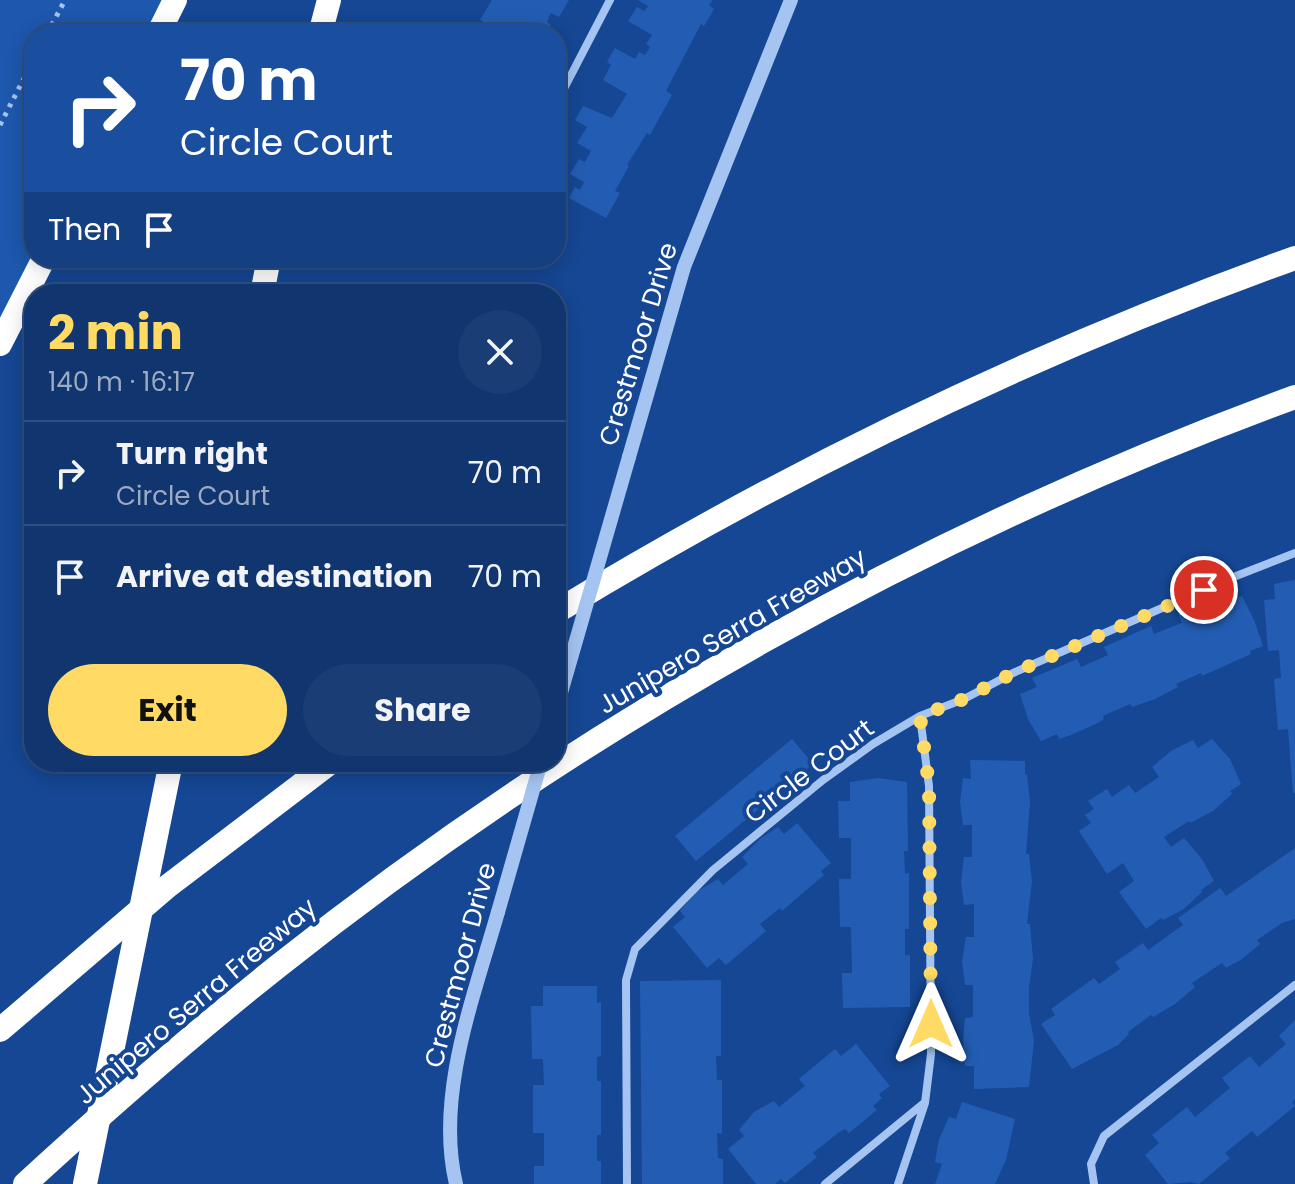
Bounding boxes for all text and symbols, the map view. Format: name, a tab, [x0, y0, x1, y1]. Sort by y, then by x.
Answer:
text: 70 m	[180, 41, 318, 120]
icon: right	[48, 56, 152, 160]
text: Circle Court	[180, 117, 393, 168]
text: Then	[48, 208, 121, 251]
icon: arrive	[137, 208, 181, 252]
street label: Crestmoor Drive	[590, 238, 686, 450]
text: 2 min	[48, 299, 183, 366]
button: close	[458, 310, 542, 394]
text: 140 m · 16:17	[48, 364, 195, 400]
text: Turn right	[116, 432, 268, 475]
icon: right	[48, 451, 92, 495]
text: 70 m	[468, 451, 542, 494]
text: Circle Court	[116, 478, 270, 514]
street label: Junipero Serra Freeway	[591, 539, 873, 723]
icon: arrive	[48, 555, 92, 599]
text: Arrive at destination	[116, 555, 433, 598]
text: 70 m	[468, 555, 542, 598]
pin	[1170, 556, 1238, 624]
icon: arrive	[1182, 568, 1226, 612]
button: Exit	[48, 664, 287, 756]
button: Share	[303, 664, 542, 756]
street label: Circle Court	[737, 710, 881, 832]
street label: Crestmoor Drive	[415, 859, 505, 1071]
street label: Junipero Serra Freeway	[68, 889, 324, 1113]
position arrow	[889, 982, 973, 1066]

